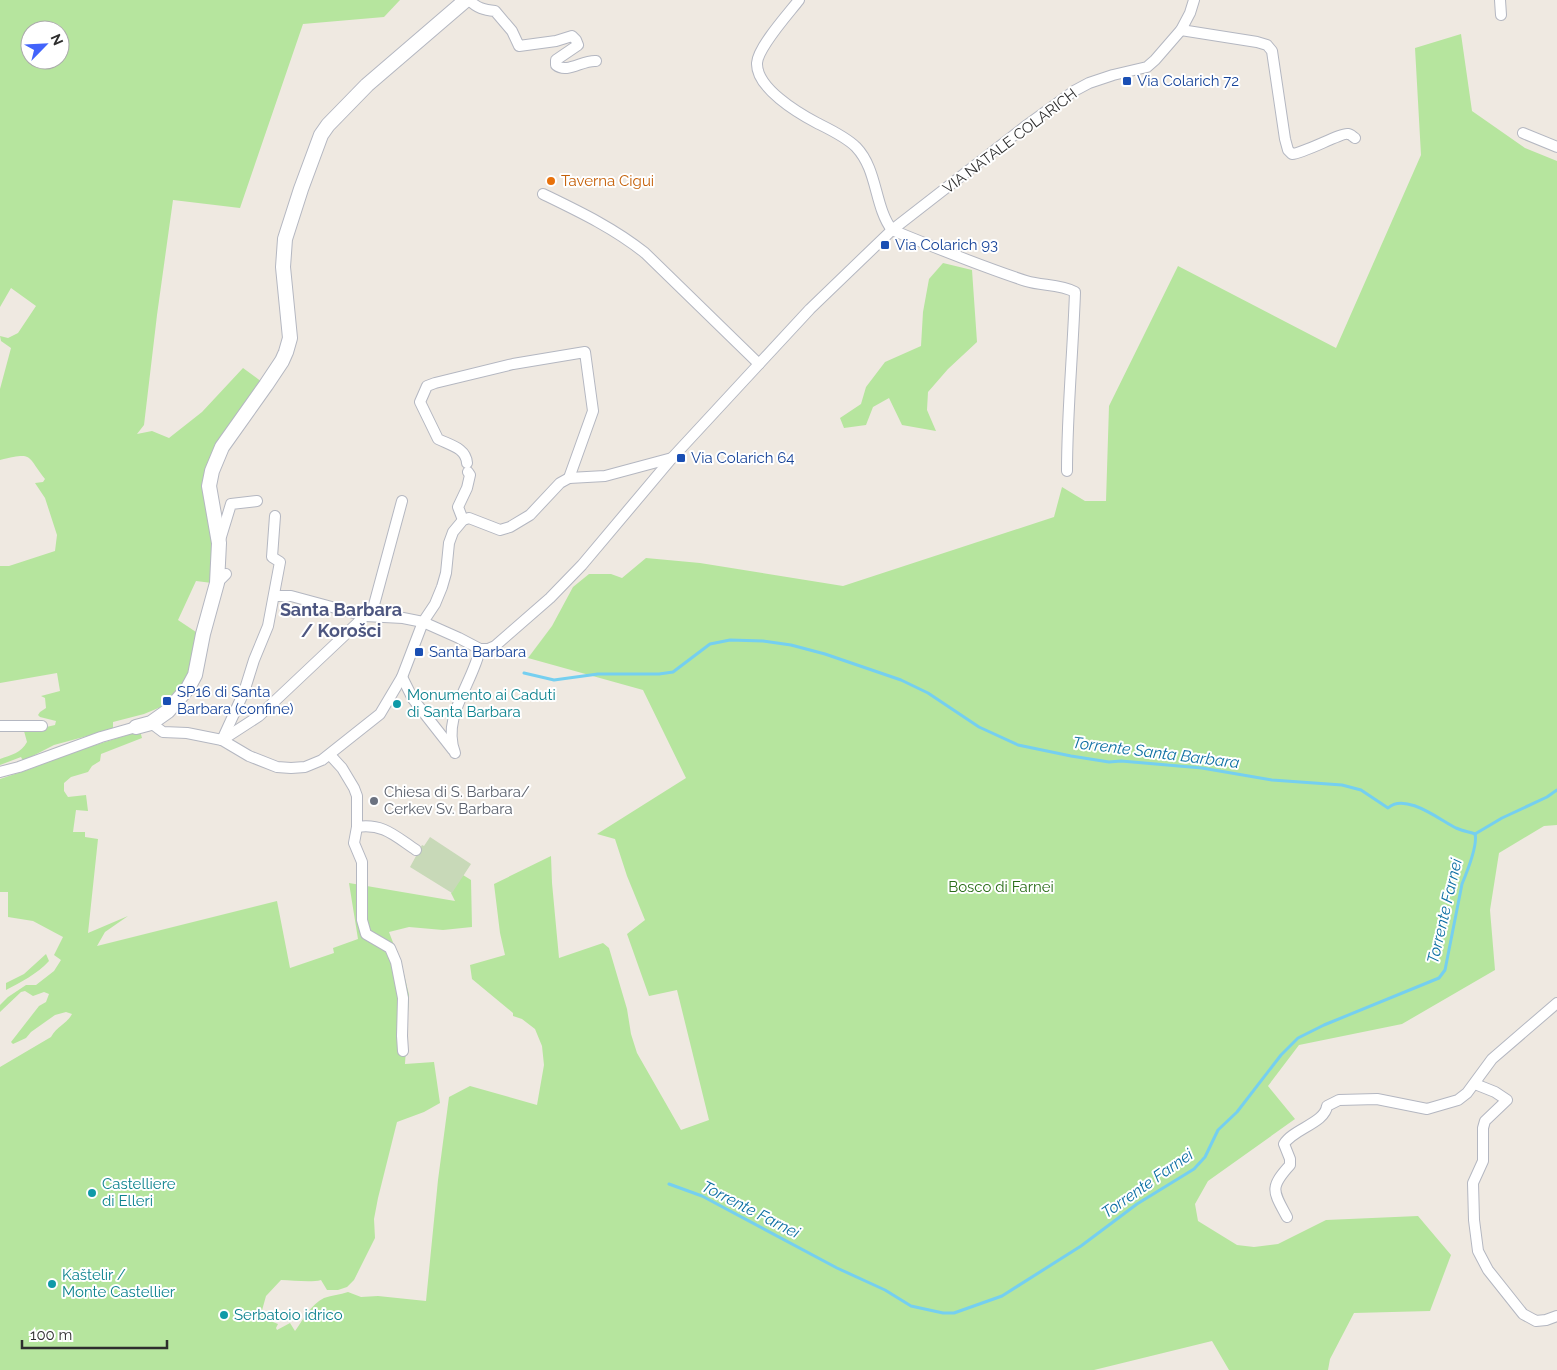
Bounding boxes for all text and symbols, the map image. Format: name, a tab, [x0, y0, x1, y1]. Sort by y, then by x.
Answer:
north arrow	[20, 20, 70, 70]
text: N	[47, 32, 66, 48]
place label: Via Colarich 72	[1137, 72, 1239, 90]
marker: Via Colarich 72	[1121, 75, 1133, 87]
street label: VIA NATALE COLARICH	[939, 85, 1081, 197]
place label: Taverna Cigui	[561, 172, 654, 190]
marker: Taverna Cigui	[545, 175, 557, 187]
place label: Via Colarich 93	[895, 236, 998, 254]
marker: Via Colarich 93	[879, 239, 891, 251]
place label: Via Colarich 64	[691, 449, 795, 467]
marker: Via Colarich 64	[675, 452, 687, 464]
district label: Santa Barbara / Korošci	[280, 599, 402, 641]
place label: Santa Barbara	[429, 643, 526, 661]
marker: Santa Barbara	[413, 646, 425, 658]
place label: SP16 di Santa Barbara (confine)	[177, 683, 293, 718]
place label: Monumento ai Caduti di Santa Barbara	[407, 686, 556, 721]
marker: SP16 di Santa Barbara (confine)	[161, 695, 173, 707]
marker: Monumento ai Caduti di Santa Barbara	[391, 698, 403, 710]
water label: Torrente Santa Barbara	[1071, 733, 1241, 772]
place label: Chiesa di S. Barbara/ Cerkev Sv. Barbara	[384, 783, 530, 818]
marker: Chiesa di S. Barbara/ Cerkev Sv. Barbara	[368, 795, 380, 807]
water label: Torrente Farnei	[1423, 856, 1466, 965]
park label: Bosco di Farnei	[948, 878, 1054, 896]
water label: Torrente Farnei	[1098, 1145, 1197, 1222]
place label: Castelliere di Elleri	[102, 1175, 176, 1210]
water label: Torrente Farnei	[699, 1177, 803, 1242]
marker: Castelliere di Elleri	[86, 1187, 98, 1199]
place label: Kaštelir / Monte Castellier	[62, 1266, 176, 1301]
marker: Kaštelir / Monte Castellier	[46, 1278, 58, 1290]
place label: Serbatoio idrico	[234, 1306, 343, 1324]
marker: Serbatoio idrico	[218, 1309, 230, 1321]
scale bar	[22, 1318, 168, 1350]
text: 100 m	[30, 1326, 72, 1344]

